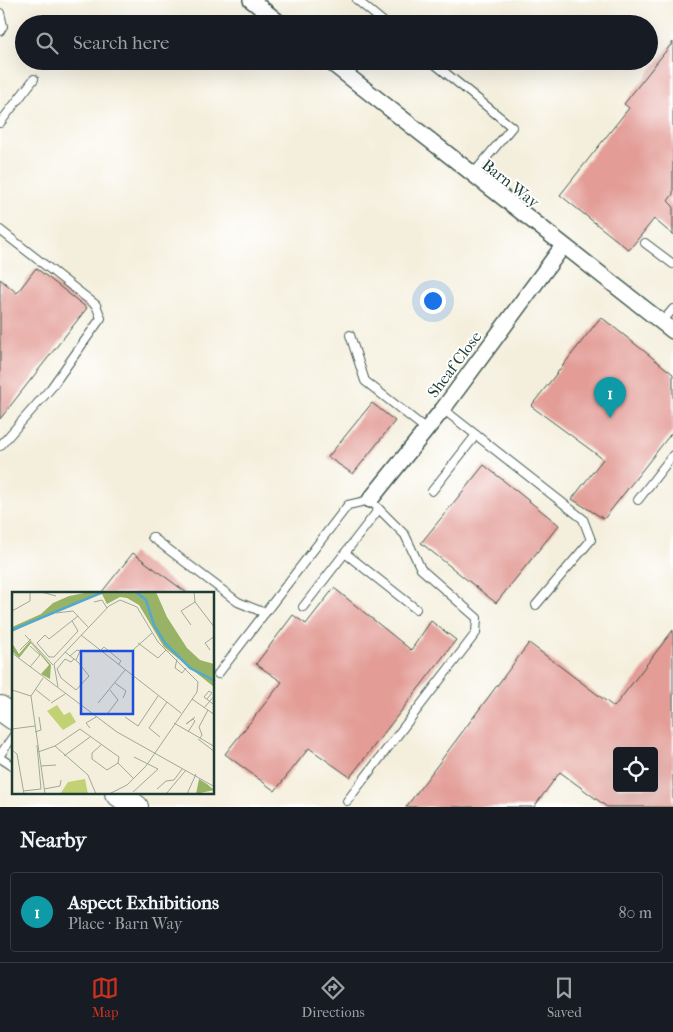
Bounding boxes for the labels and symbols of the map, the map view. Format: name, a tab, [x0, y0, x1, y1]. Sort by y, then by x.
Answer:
street label: Barn Way	[478, 155, 544, 212]
your location	[420, 288, 446, 314]
street label: Sheaf Close	[423, 327, 486, 401]
pin: 1	[594, 377, 626, 418]
inset map	[12, 592, 215, 794]

